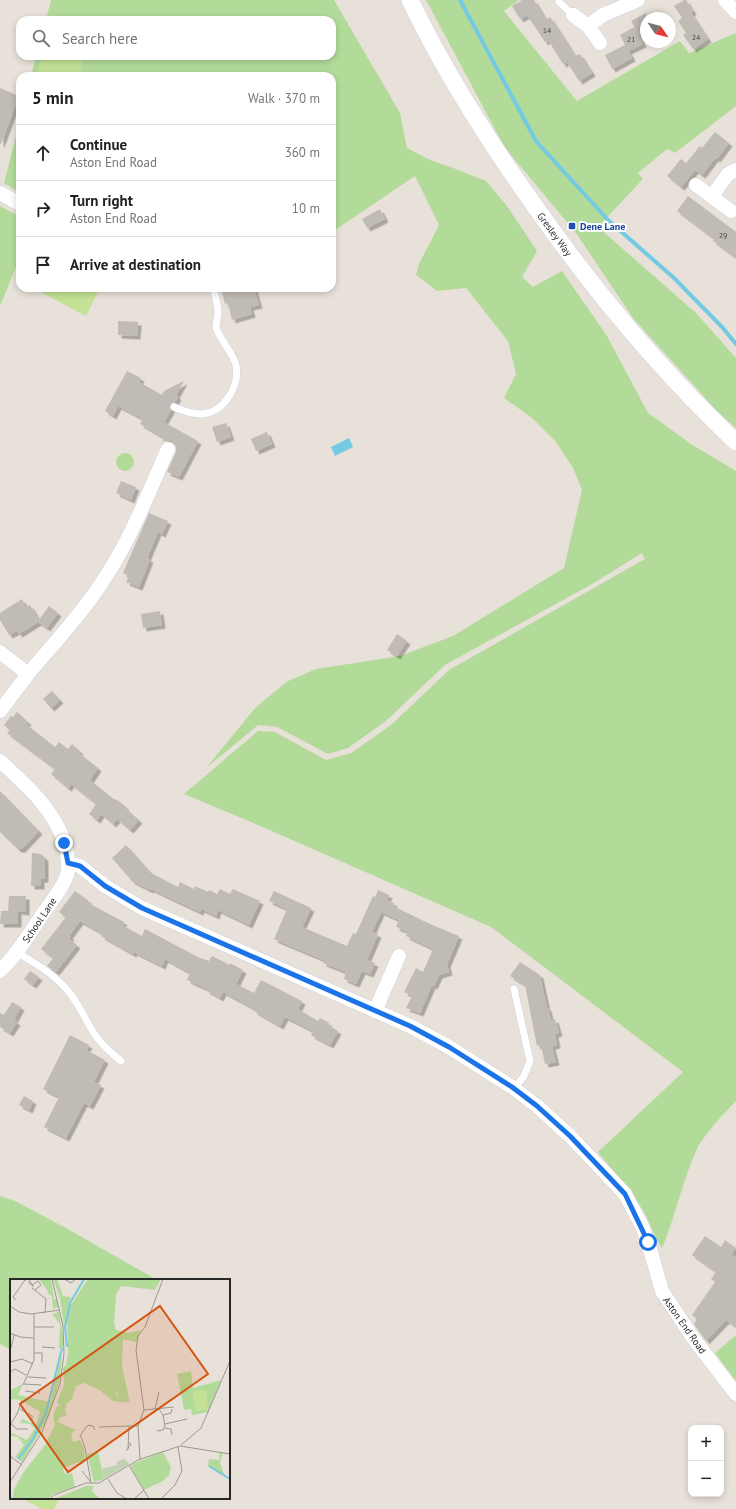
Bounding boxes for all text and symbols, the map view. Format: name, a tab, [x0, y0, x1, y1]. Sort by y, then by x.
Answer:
north arrow	[640, 12, 676, 48]
search box	[16, 16, 336, 60]
house number: 14	[543, 25, 552, 35]
icon: search	[30, 27, 52, 49]
text: Search here	[62, 29, 138, 48]
house number: 24	[692, 32, 701, 42]
house number: 21	[627, 34, 635, 44]
text: 5 min	[32, 87, 73, 109]
text: Walk · 370 m	[248, 90, 320, 107]
text: Continue	[70, 135, 127, 154]
icon: ahead	[32, 142, 54, 164]
text: 360 m	[285, 144, 320, 161]
text: Aston End Road	[70, 154, 157, 171]
text: Turn right	[70, 191, 133, 210]
icon: right	[32, 198, 54, 220]
text: 10 m	[292, 200, 320, 217]
text: Aston End Road	[70, 210, 157, 227]
street label: Gresley Way	[534, 210, 575, 259]
place label: Dene Lane	[580, 220, 625, 233]
marker: Dene Lane	[567, 221, 577, 231]
house number: 29	[719, 230, 727, 240]
icon: arrive	[32, 254, 54, 276]
text: Arrive at destination	[70, 255, 201, 274]
route end	[55, 834, 73, 852]
street label: School Lane	[19, 895, 59, 946]
route start	[639, 1233, 657, 1251]
inset map	[10, 1279, 230, 1499]
street label: Aston End Road	[660, 1294, 709, 1356]
map controls	[688, 1425, 724, 1497]
button: +	[688, 1425, 724, 1461]
button: −	[688, 1461, 724, 1497]

